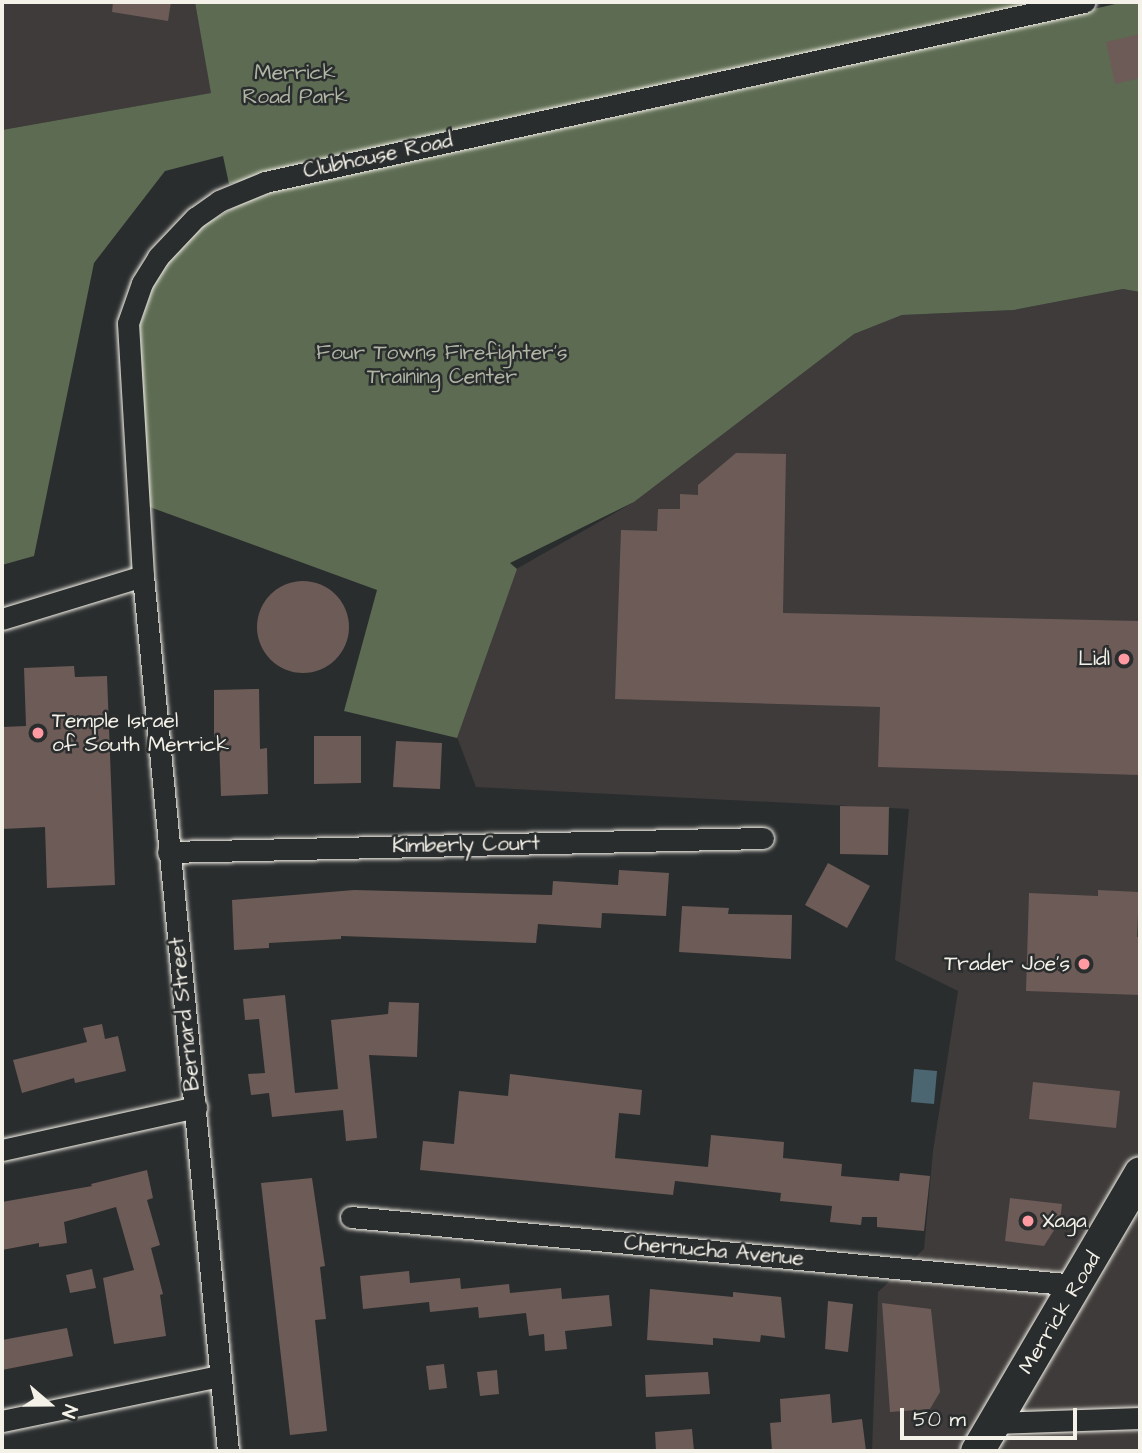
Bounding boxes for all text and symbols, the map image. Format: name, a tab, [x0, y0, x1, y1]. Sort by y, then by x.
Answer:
park label: Merrick Road Park	[242, 60, 348, 110]
street label: Clubhouse Road	[301, 128, 455, 184]
park label: Four Towns Firefighter's Training Center	[316, 340, 568, 390]
place label: Lidl	[1078, 646, 1110, 672]
marker: Lidl	[1116, 651, 1132, 667]
place label: Temple Israel of South Merrick	[52, 708, 229, 758]
marker: Temple Israel of South Merrick	[30, 725, 46, 741]
street label: Kimberly Court	[392, 831, 540, 859]
street label: Bernard Street	[164, 936, 206, 1092]
place label: Trader Joe's	[944, 951, 1070, 977]
marker: Trader Joe's	[1076, 956, 1092, 972]
place label: Xaga	[1042, 1208, 1087, 1234]
marker: Xaga	[1020, 1213, 1036, 1229]
street label: Chernucha Avenue	[623, 1231, 805, 1271]
street label: Merrick Road	[1014, 1247, 1106, 1379]
north arrow	[14, 1369, 84, 1439]
scale bar	[904, 1394, 1081, 1438]
text: N	[54, 1401, 84, 1422]
text: 50 m	[913, 1405, 966, 1434]

